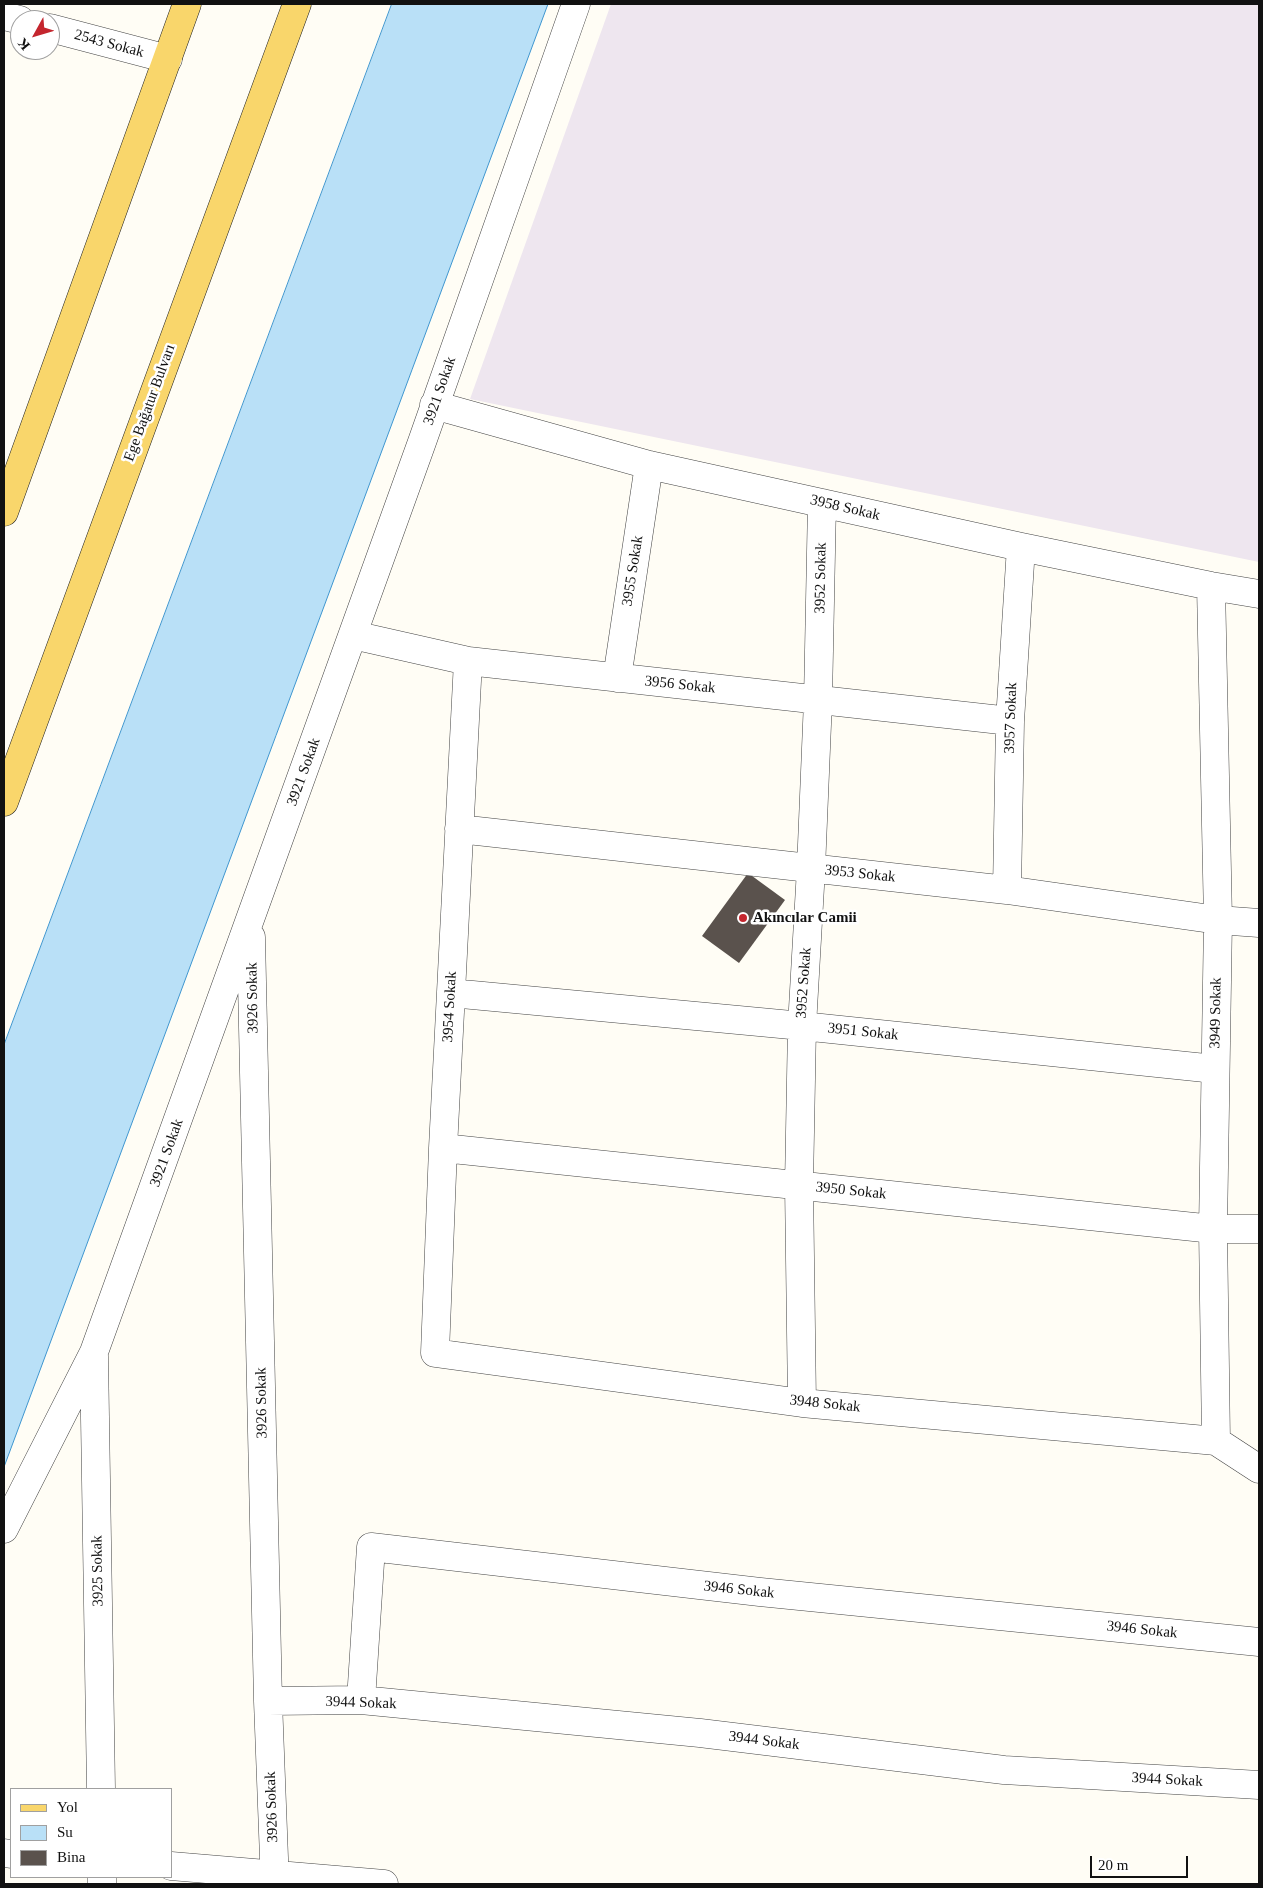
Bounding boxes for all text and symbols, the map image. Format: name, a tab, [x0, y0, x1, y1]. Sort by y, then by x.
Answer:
north arrow	[10, 10, 60, 60]
street label: 2543 Sokak	[72, 26, 146, 62]
text: K	[14, 35, 33, 53]
street label: Ege Bağatur Bulvarı	[120, 342, 180, 464]
street label: 3921 Sokak	[420, 354, 460, 428]
street label: 3958 Sokak	[808, 491, 882, 525]
street label: 3955 Sokak	[619, 534, 647, 608]
street label: 3952 Sokak	[811, 542, 831, 614]
street label: 3956 Sokak	[644, 672, 716, 698]
street label: 3957 Sokak	[1001, 682, 1021, 754]
street label: 3921 Sokak	[283, 735, 325, 809]
street label: 3953 Sokak	[824, 861, 896, 887]
place label: Akıncılar Camii	[753, 909, 857, 927]
marker: Akıncılar Camii	[737, 912, 749, 924]
street label: 3952 Sokak	[793, 947, 815, 1019]
street label: 3926 Sokak	[243, 962, 263, 1034]
street label: 3954 Sokak	[439, 971, 461, 1043]
street label: 3949 Sokak	[1206, 977, 1226, 1049]
street label: 3951 Sokak	[827, 1019, 899, 1045]
street label: 3921 Sokak	[146, 1116, 188, 1190]
street label: 3950 Sokak	[815, 1178, 887, 1204]
street label: 3926 Sokak	[252, 1367, 272, 1439]
street label: 3948 Sokak	[789, 1391, 861, 1417]
street label: 3925 Sokak	[88, 1535, 108, 1607]
street label: 3946 Sokak	[703, 1577, 775, 1603]
street label: 3946 Sokak	[1106, 1617, 1178, 1643]
street label: 3944 Sokak	[325, 1693, 397, 1713]
street label: 3944 Sokak	[728, 1728, 800, 1754]
street label: 3944 Sokak	[1131, 1769, 1203, 1791]
street label: 3926 Sokak	[262, 1771, 282, 1843]
legend	[10, 1788, 172, 1878]
text: Yol	[57, 1799, 78, 1815]
text: Su	[57, 1824, 73, 1840]
scale bar	[1093, 1846, 1190, 1878]
text: Bina	[57, 1849, 85, 1865]
text: 20 m	[1098, 1857, 1128, 1873]

